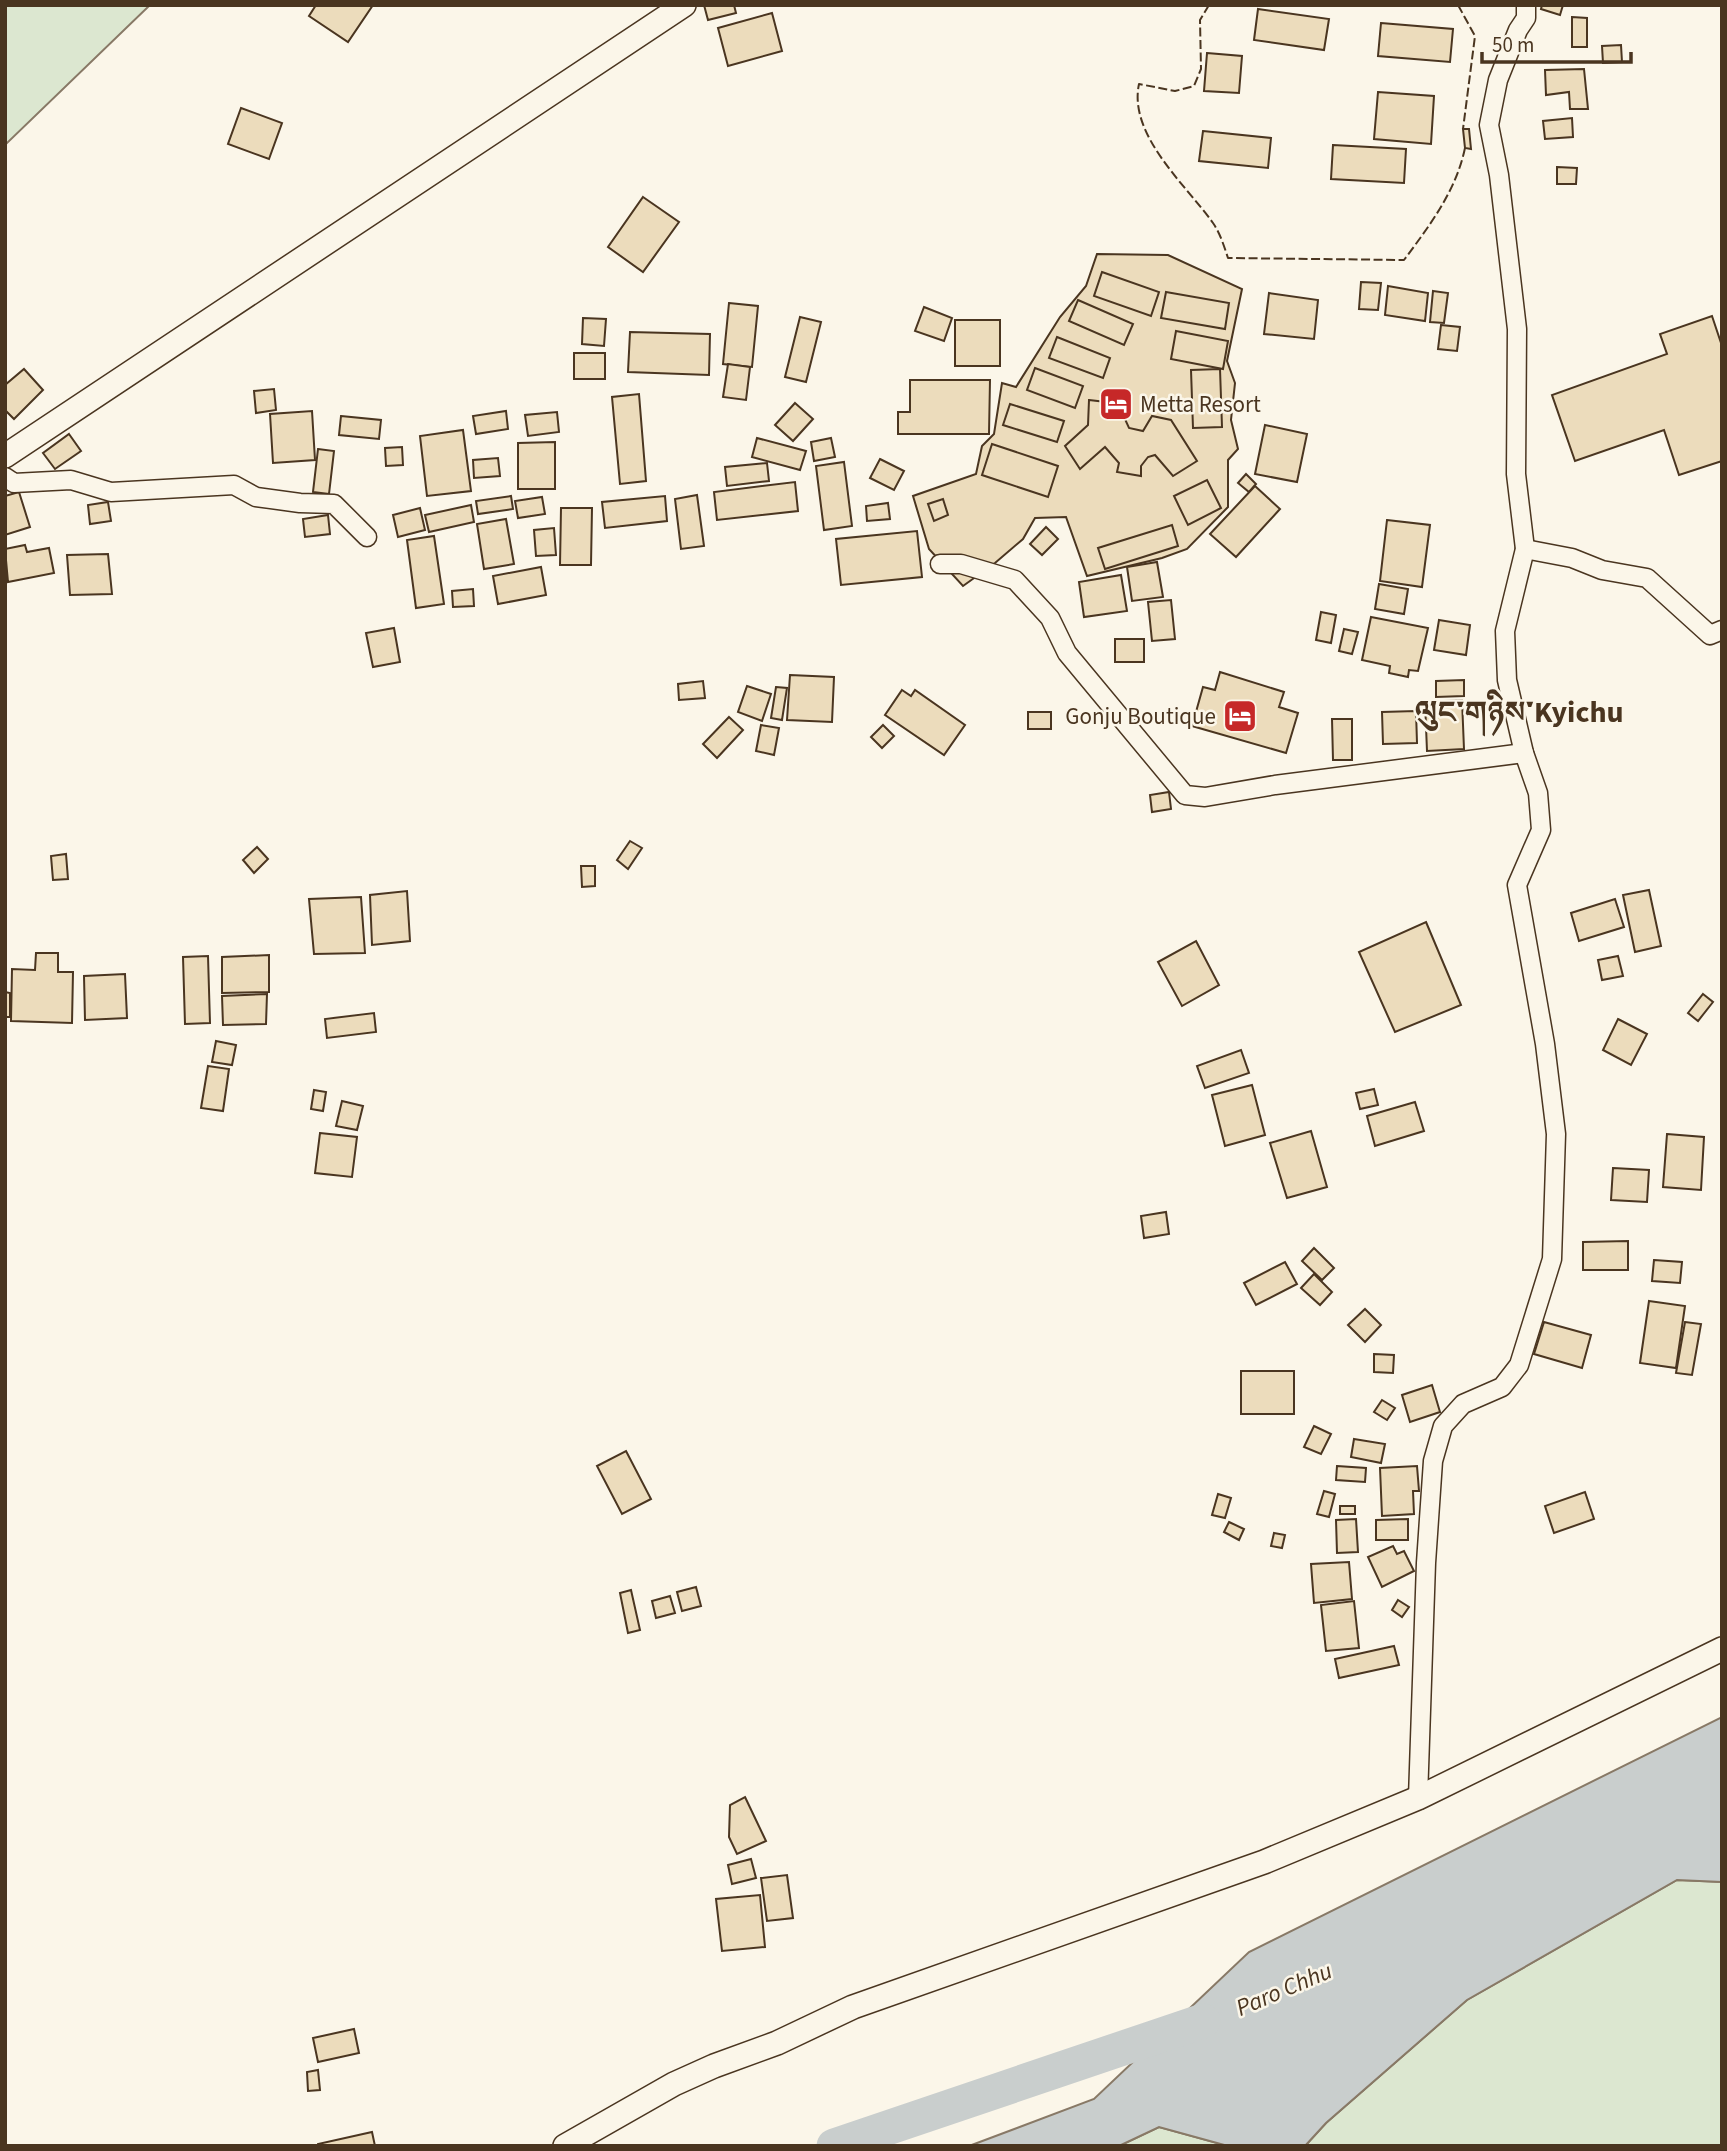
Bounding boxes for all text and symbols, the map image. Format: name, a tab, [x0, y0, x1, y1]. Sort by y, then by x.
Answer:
scale bar	[1482, 21, 1631, 65]
text: 50 m	[1492, 30, 1534, 60]
hotel icon: Metta Resort	[1097, 385, 1135, 423]
place label: Metta Resort	[1140, 388, 1261, 421]
district label: ལུང་གཉིས་Kyichu	[1414, 689, 1624, 737]
hotel icon: Gonju Boutique	[1221, 697, 1259, 735]
place label: Gonju Boutique	[1065, 700, 1216, 733]
water label: Paro Chhu	[1231, 1954, 1338, 2025]

